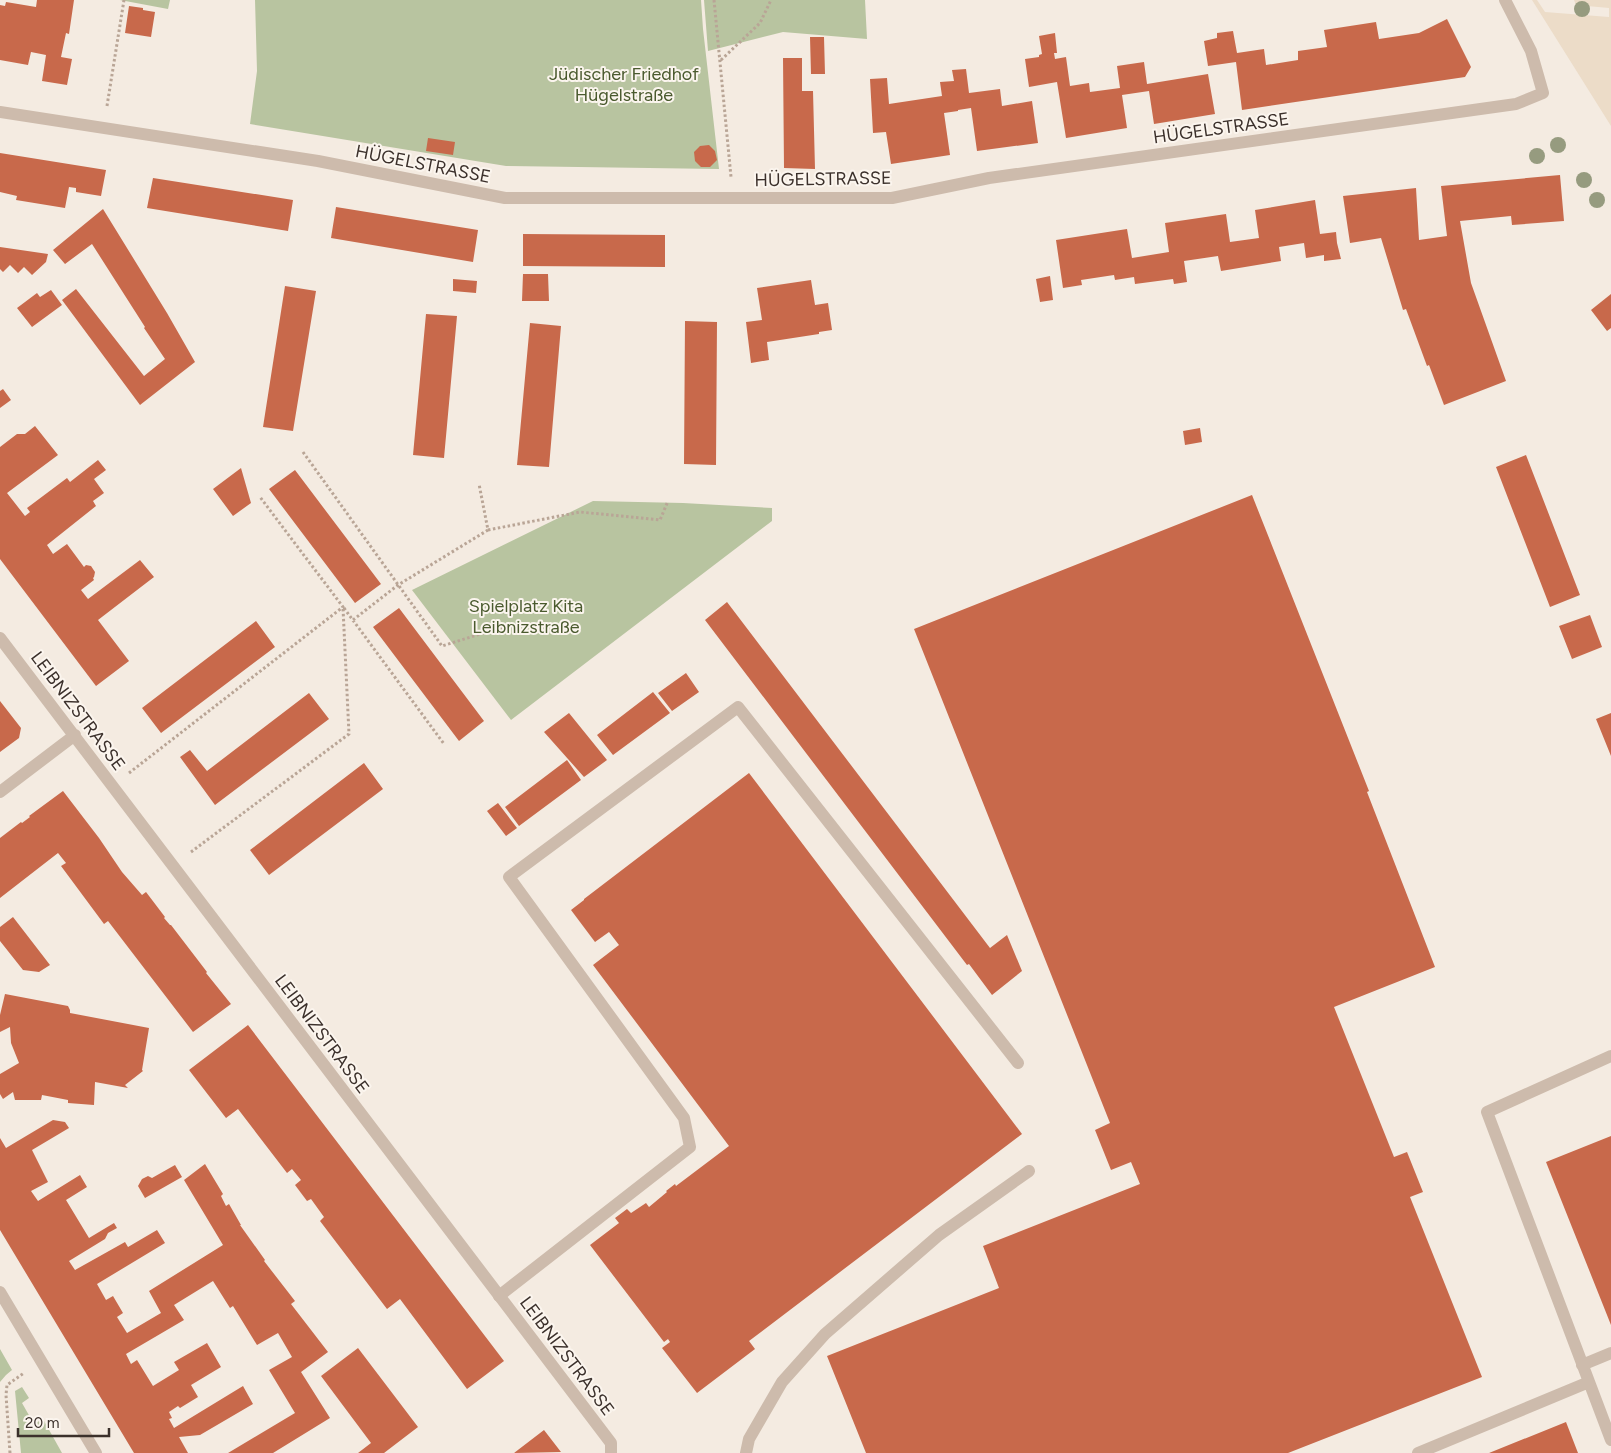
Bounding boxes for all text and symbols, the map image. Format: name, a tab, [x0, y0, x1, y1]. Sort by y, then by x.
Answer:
park label: Jüdischer Friedhof Hügelstraße	[549, 63, 699, 106]
street label: HÜGELSTRASSE	[1152, 108, 1290, 148]
street label: HÜGELSTRASSE	[354, 140, 492, 188]
street label: HÜGELSTRASSE	[754, 167, 892, 191]
park label: Spielplatz Kita Leibnizstraße	[469, 595, 583, 638]
street label: LEIBNIZSTRASSE	[26, 647, 130, 775]
street label: LEIBNIZSTRASSE	[270, 970, 374, 1098]
street label: LEIBNIZSTRASSE	[515, 1292, 619, 1420]
scale bar	[18, 1406, 109, 1438]
text: 20 m	[25, 1414, 59, 1432]

